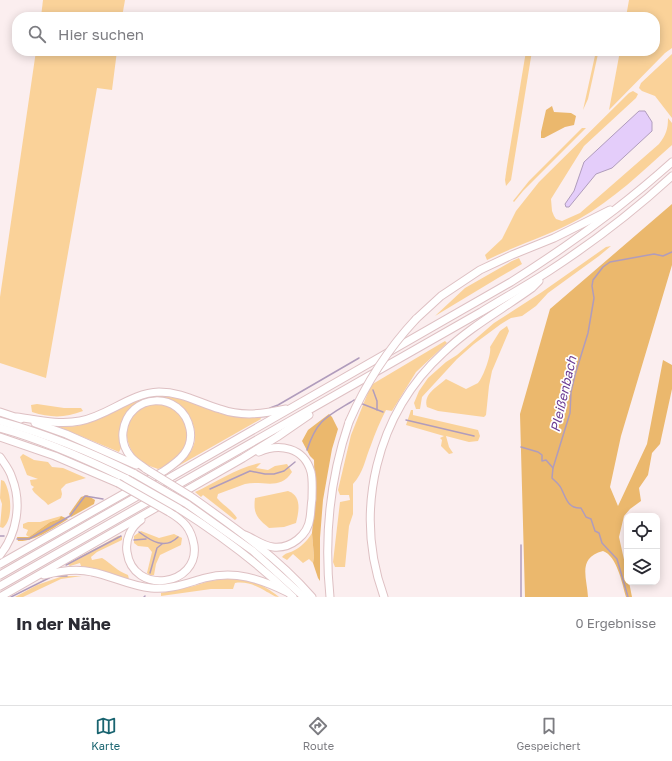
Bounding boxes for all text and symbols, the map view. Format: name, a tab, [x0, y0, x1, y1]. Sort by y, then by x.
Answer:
search box	[12, 12, 660, 56]
icon: search	[26, 23, 48, 45]
text: Hier suchen	[58, 25, 144, 43]
water label: Pleißenbach	[547, 354, 580, 433]
map controls	[624, 513, 660, 585]
button: locate	[624, 513, 660, 549]
button: layers	[624, 549, 660, 585]
text: In der Nähe	[16, 613, 111, 634]
text: 0 Ergebnisse	[575, 615, 656, 631]
tab: Karte	[91, 715, 120, 752]
tab: Route	[303, 715, 334, 752]
tab: Gespeichert	[517, 715, 581, 752]

